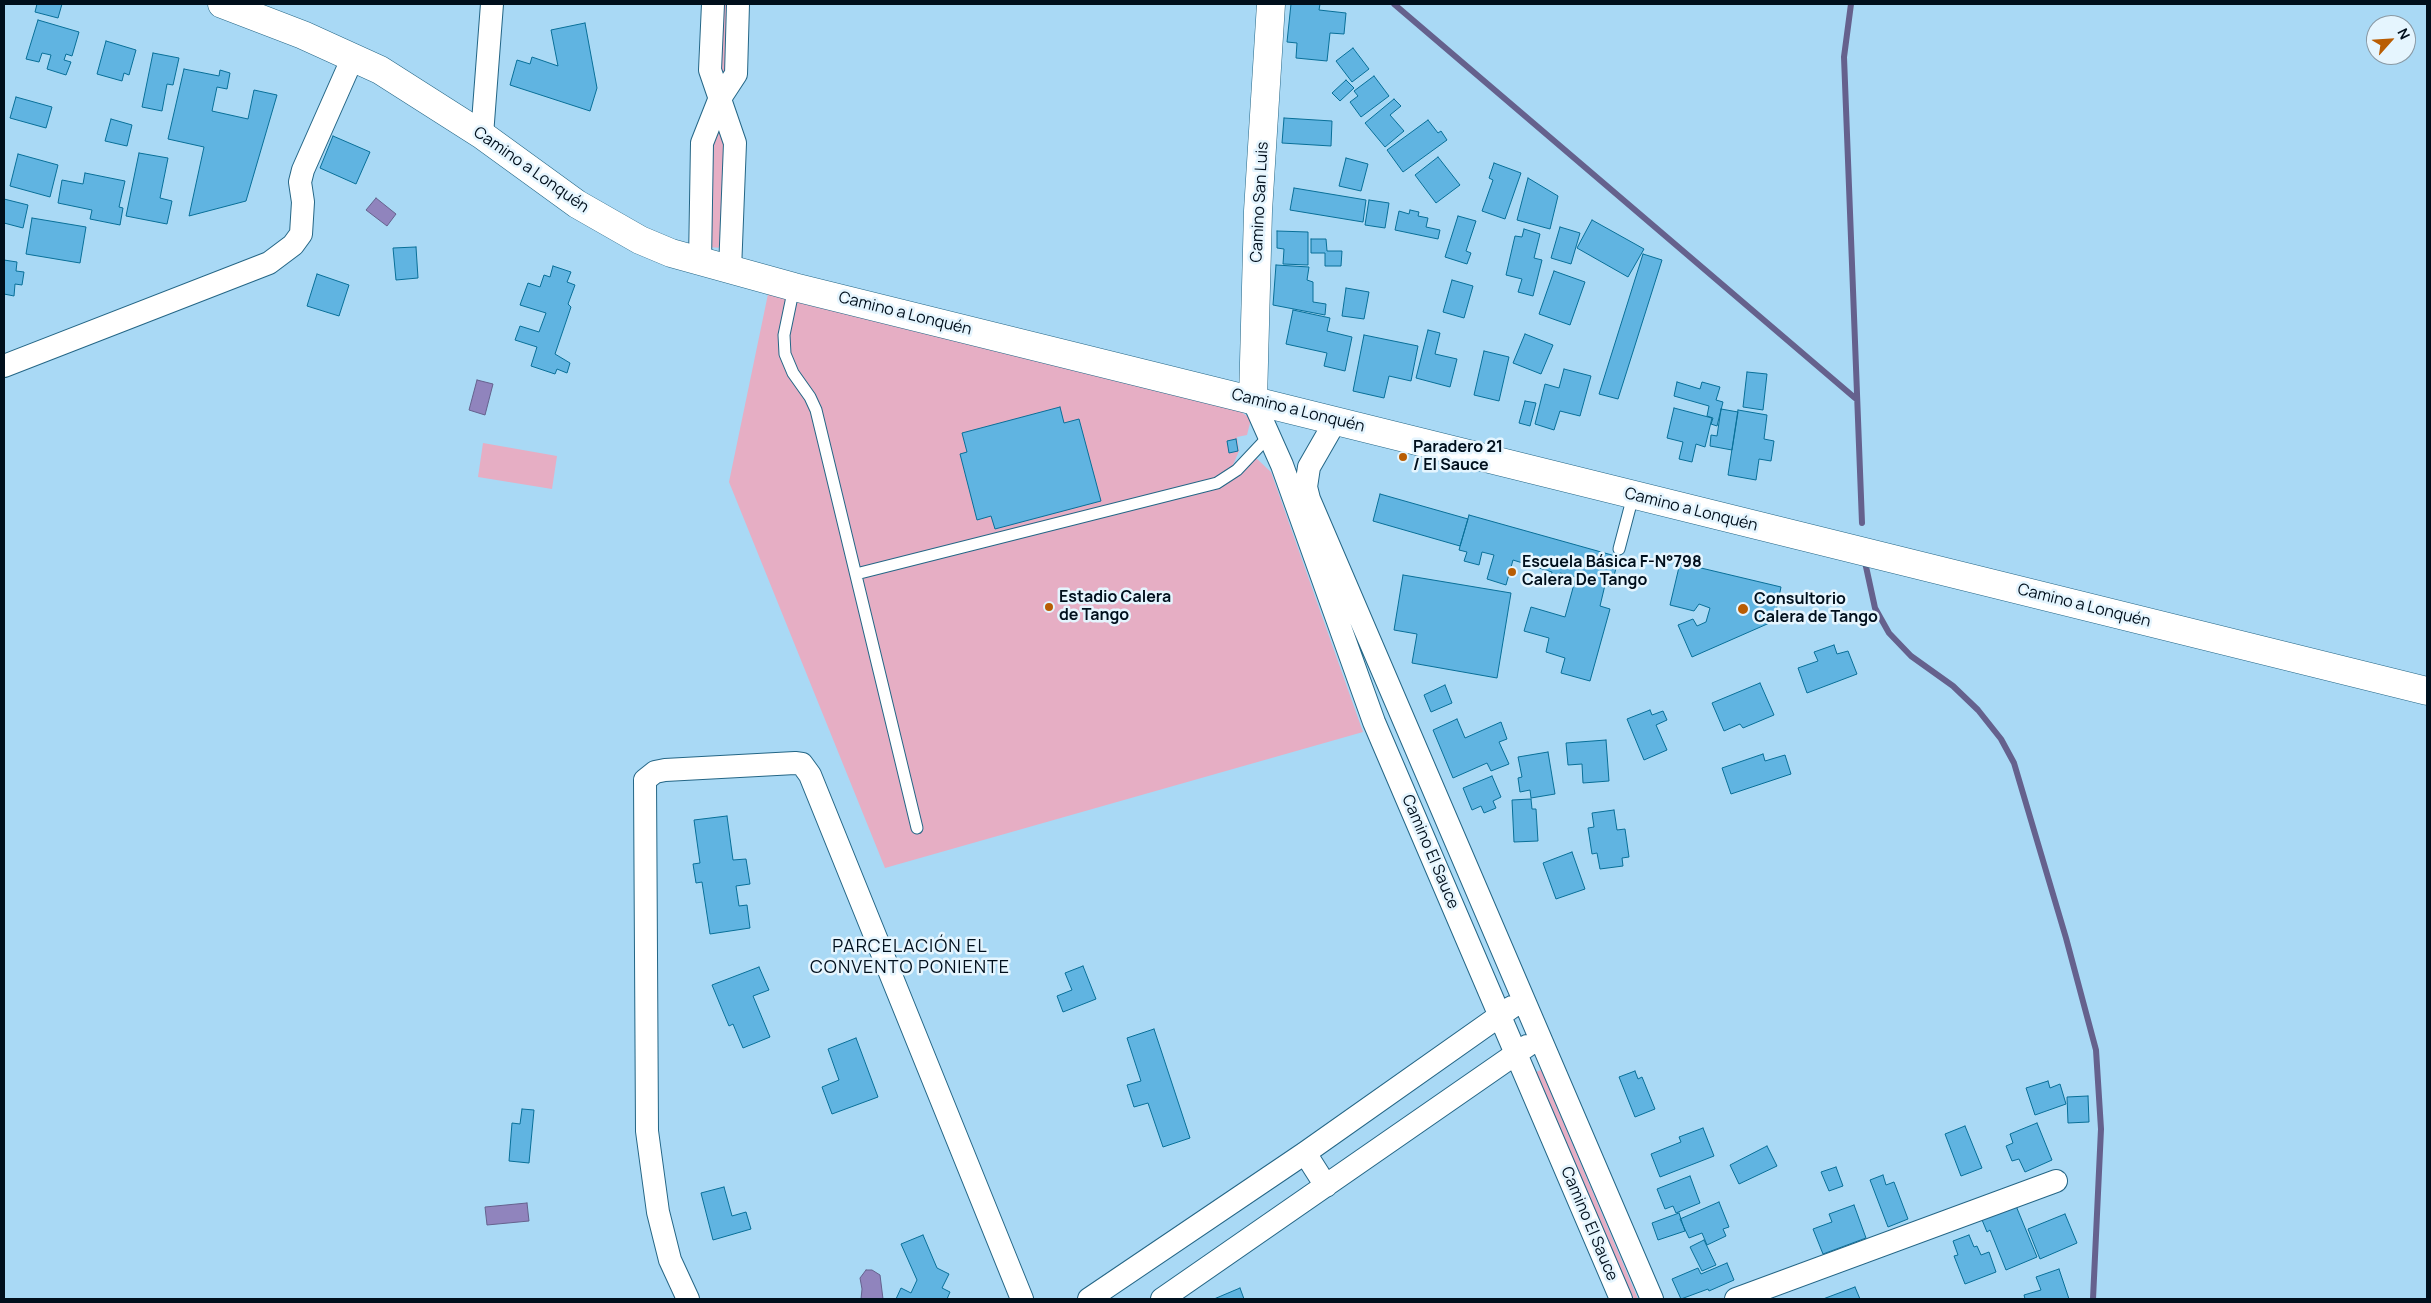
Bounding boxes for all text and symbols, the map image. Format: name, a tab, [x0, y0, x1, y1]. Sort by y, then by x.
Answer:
north arrow	[2366, 15, 2416, 65]
text: N	[2393, 25, 2415, 42]
street label: Camino a Lonquén	[470, 123, 592, 217]
street label: Camino San Luis	[1247, 141, 1273, 263]
street label: Camino a Lonquén	[836, 288, 974, 340]
street label: Camino a Lonquén	[1229, 385, 1367, 437]
place label: Paradero 21 / El Sauce	[1413, 438, 1503, 476]
marker: Paradero 21 / El Sauce	[1397, 451, 1409, 463]
street label: Camino a Lonquén	[1622, 484, 1760, 536]
place label: Escuela Básica F-N°798 Calera De Tango	[1522, 553, 1702, 591]
marker: Escuela Básica F-N°798 Calera De Tango	[1506, 566, 1518, 578]
street label: Camino a Lonquén	[2015, 580, 2153, 632]
place label: Estadio Calera de Tango	[1059, 588, 1171, 626]
place label: Consultorio Calera de Tango	[1754, 590, 1878, 628]
marker: Estadio Calera de Tango	[1043, 601, 1055, 613]
marker: Consultorio Calera de Tango	[1736, 602, 1750, 616]
street label: Camino El Sauce	[1397, 792, 1463, 912]
district label: PARCELACIÓN EL CONVENTO PONIENTE	[808, 936, 1012, 979]
street label: Camino El Sauce	[1556, 1164, 1622, 1284]

